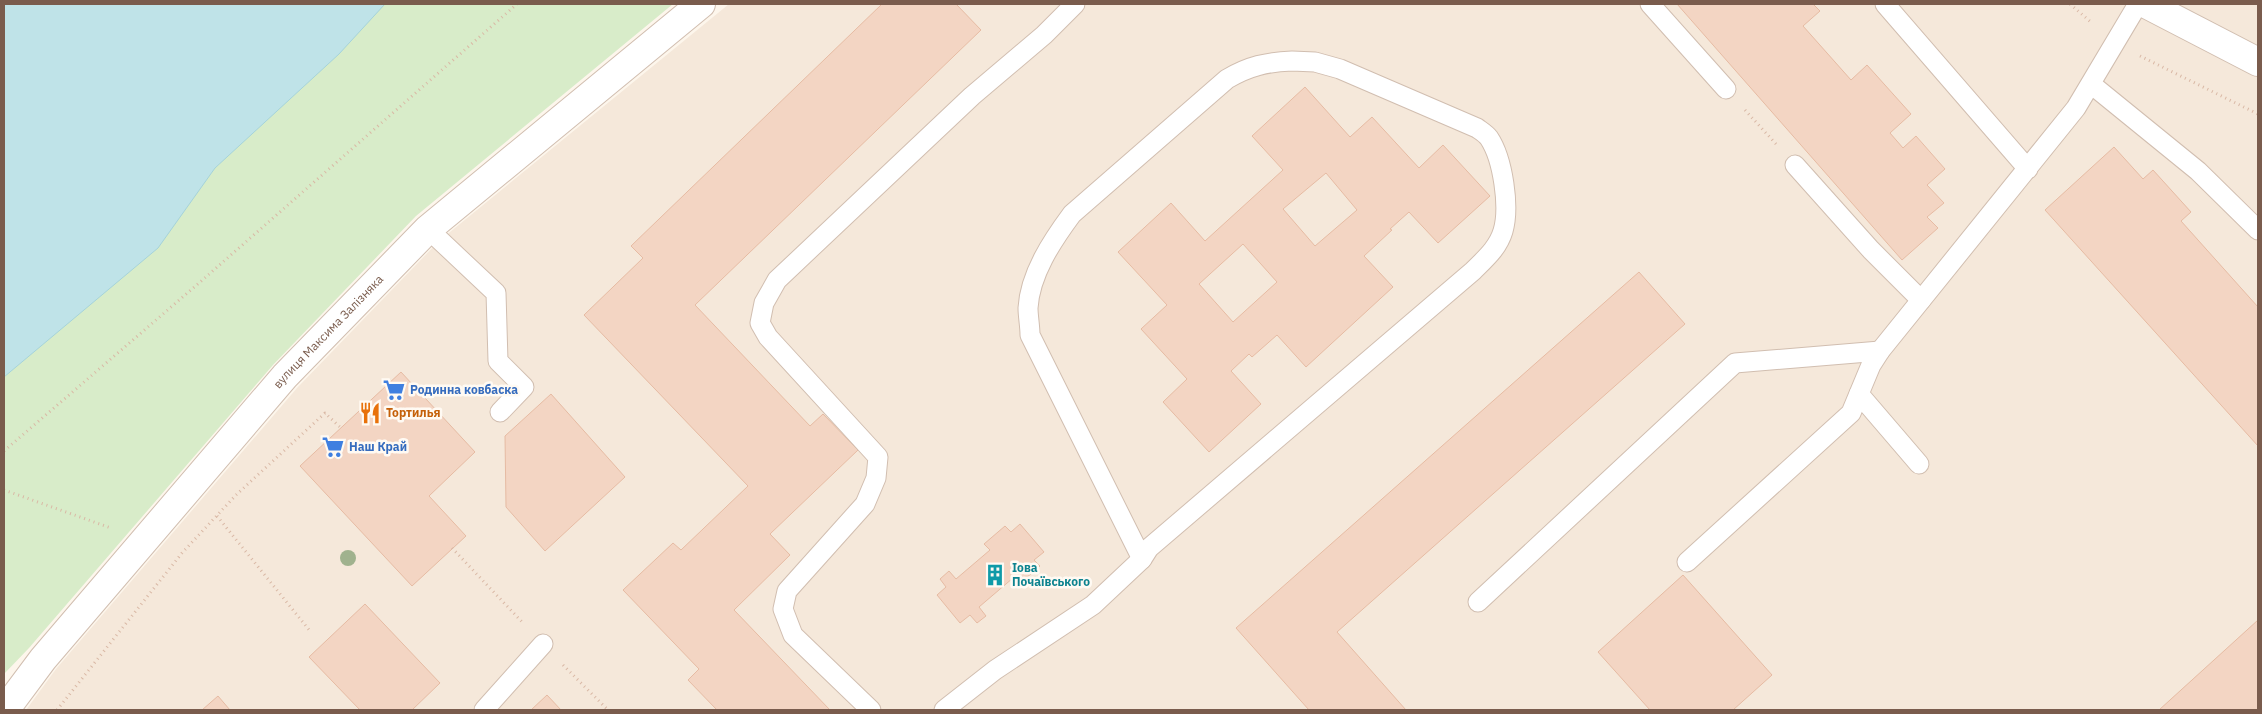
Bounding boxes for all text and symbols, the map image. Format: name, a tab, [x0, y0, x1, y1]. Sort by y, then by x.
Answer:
street label: вулиця Максима Залізняка	[270, 271, 387, 391]
supermarket icon: Родинна ковбаска	[381, 377, 407, 403]
place label: Родинна ковбаска	[410, 382, 518, 397]
restaurant icon: Тортилья	[357, 400, 383, 426]
place label: Тортилья	[386, 405, 440, 420]
supermarket icon: Наш Край	[320, 434, 346, 460]
place label: Наш Край	[349, 439, 407, 454]
place label: Іова Почаївського	[1012, 560, 1090, 589]
building icon: Іова Почаївського	[982, 562, 1008, 588]

